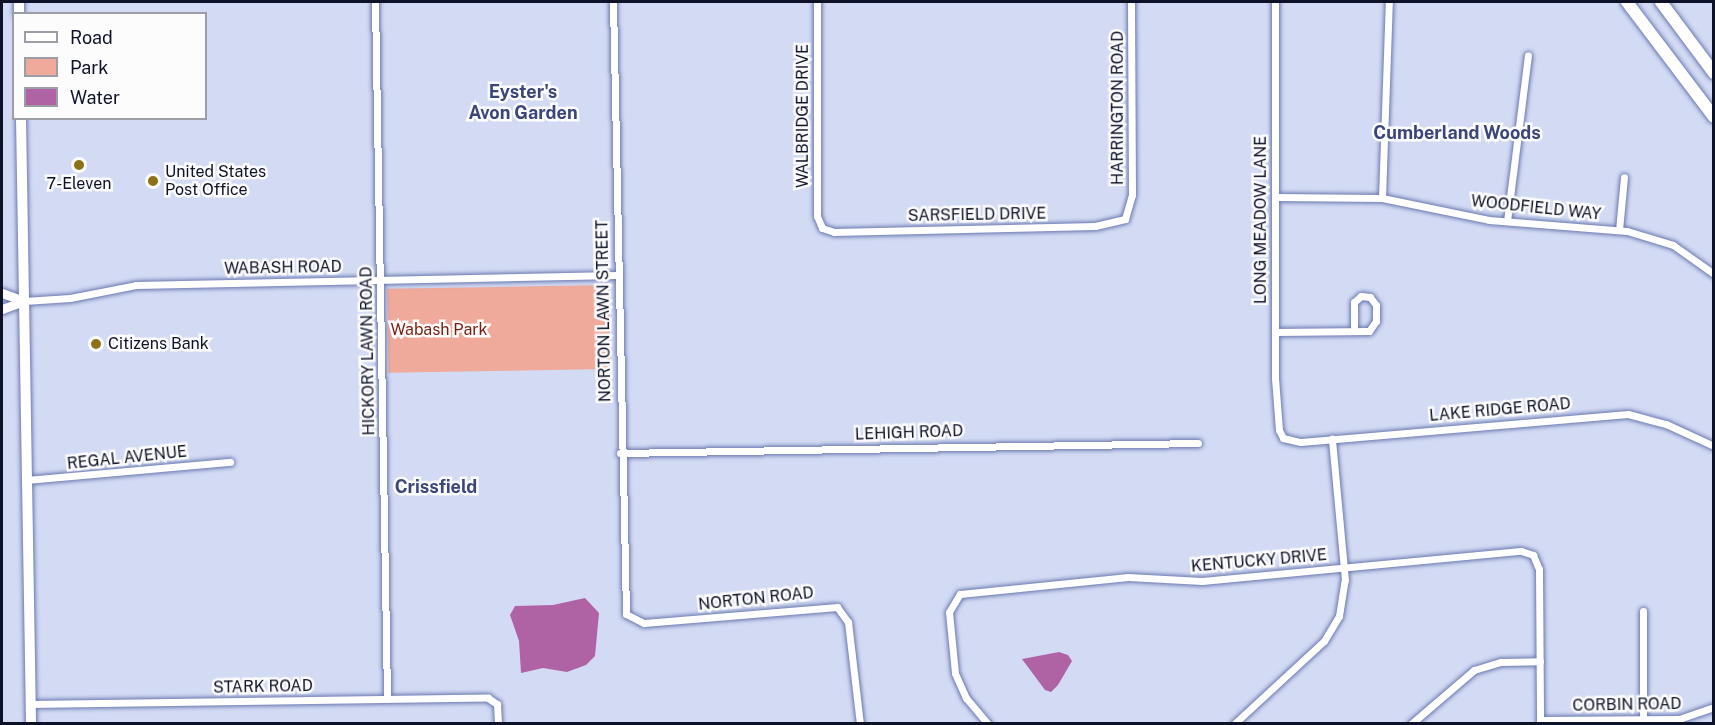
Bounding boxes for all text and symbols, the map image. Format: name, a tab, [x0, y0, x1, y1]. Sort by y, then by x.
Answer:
legend	[12, 12, 207, 120]
text: Road	[70, 27, 113, 48]
street label: HARRINGTON ROAD	[1108, 31, 1128, 185]
street label: WALBRIDGE DRIVE	[793, 44, 813, 188]
text: Park	[70, 57, 108, 78]
district label: Eyster's Avon Garden	[468, 82, 578, 124]
text: Water	[70, 87, 120, 108]
district label: Cumberland Woods	[1373, 122, 1541, 144]
street label: LONG MEADOW LANE	[1251, 136, 1271, 304]
marker: 7-Eleven	[72, 158, 86, 172]
place label: United States Post Office	[165, 162, 266, 200]
place label: 7-Eleven	[47, 174, 111, 194]
marker: United States Post Office	[146, 174, 160, 188]
street label: WOODFIELD WAY	[1470, 192, 1602, 224]
street label: SARSFIELD DRIVE	[908, 204, 1046, 226]
street label: NORTON LAWN STREET	[593, 220, 615, 402]
street label: WABASH ROAD	[224, 257, 342, 279]
street label: HICKORY LAWN ROAD	[357, 266, 379, 436]
park label: Wabash Park	[391, 320, 487, 340]
place label: Citizens Bank	[108, 334, 209, 354]
marker: Citizens Bank	[89, 337, 103, 351]
street label: LAKE RIDGE ROAD	[1429, 394, 1571, 426]
street label: LEHIGH ROAD	[855, 422, 963, 444]
street label: REGAL AVENUE	[66, 442, 188, 474]
district label: Crissfield	[395, 476, 477, 498]
street label: KENTUCKY DRIVE	[1190, 545, 1328, 577]
street label: NORTON ROAD	[697, 583, 815, 615]
street label: STARK ROAD	[213, 677, 313, 697]
street label: CORBIN ROAD	[1572, 694, 1682, 716]

